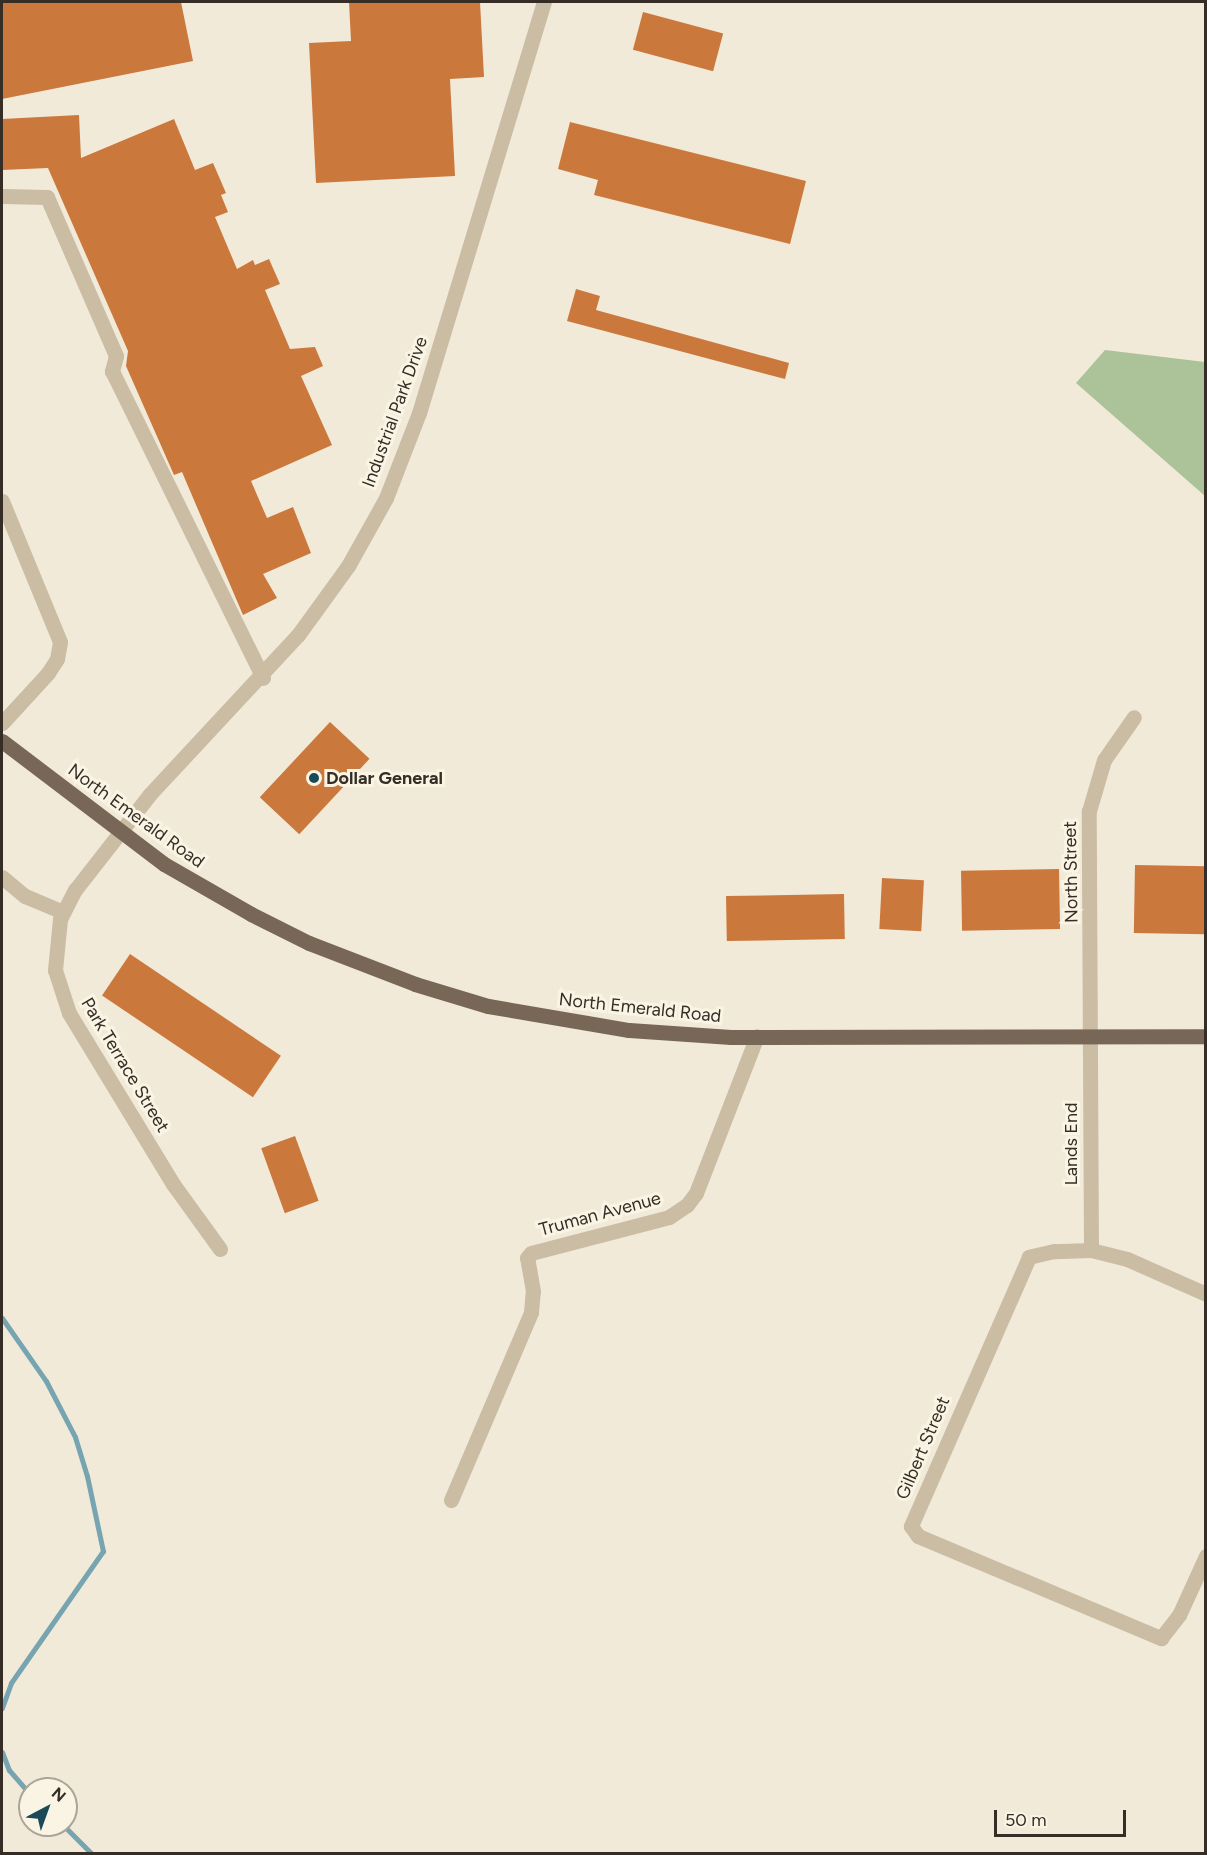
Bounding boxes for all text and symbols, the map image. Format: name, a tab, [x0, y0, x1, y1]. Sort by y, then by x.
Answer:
street label: Industrial Park Drive	[358, 334, 432, 490]
street label: North Emerald Road	[64, 759, 208, 873]
place label: Dollar General	[326, 767, 443, 789]
marker: Dollar General	[307, 771, 321, 785]
street label: North Street	[1059, 821, 1083, 923]
street label: North Emerald Road	[558, 989, 722, 1027]
street label: Park Terrace Street	[76, 994, 174, 1136]
street label: Lands End	[1060, 1102, 1082, 1186]
street label: Truman Avenue	[537, 1187, 663, 1241]
street label: Gilbert Street	[892, 1393, 954, 1503]
north arrow	[18, 1777, 78, 1837]
text: N	[48, 1783, 70, 1806]
scale bar	[997, 1798, 1129, 1836]
text: 50 m	[1005, 1809, 1047, 1831]

